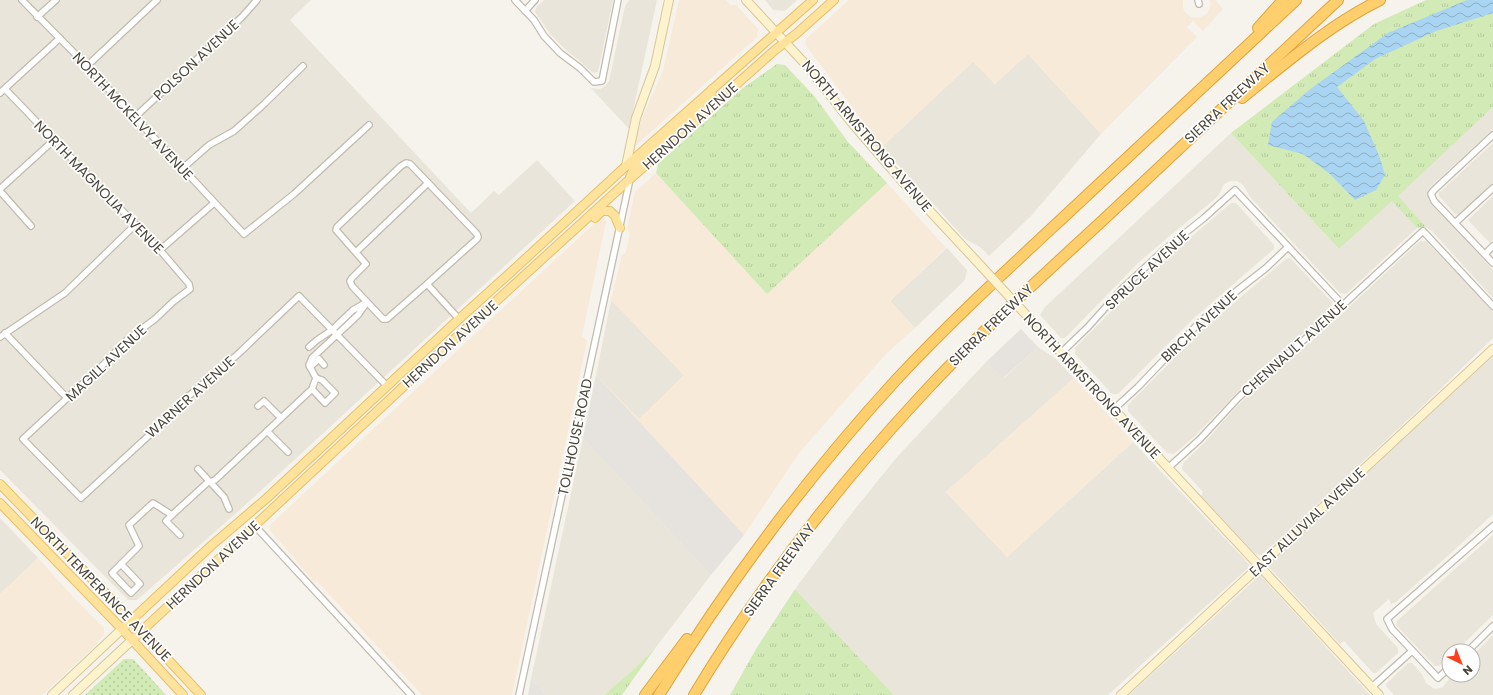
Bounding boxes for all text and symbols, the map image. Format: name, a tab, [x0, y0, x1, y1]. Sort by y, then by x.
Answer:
street label: POLSON AVENUE	[149, 15, 243, 105]
street label: NORTH MCKELVY AVENUE	[68, 47, 198, 185]
street label: NORTH ARMSTRONG AVENUE	[797, 56, 937, 216]
street label: SIERRA FREEWAY	[1180, 58, 1274, 148]
street label: HERNDON AVENUE	[638, 78, 742, 174]
street label: NORTH MAGNOLIA AVENUE	[30, 116, 168, 258]
street label: SPRUCE AVENUE	[1100, 226, 1194, 314]
street label: SIERRA FREEWAY	[944, 280, 1038, 370]
street label: BIRCH AVENUE	[1157, 285, 1241, 367]
street label: CHENNAULT AVENUE	[1237, 295, 1351, 401]
street label: HERNDON AVENUE	[398, 296, 502, 392]
street label: NORTH ARMSTRONG AVENUE	[1019, 309, 1165, 463]
street label: MAGILL AVENUE	[61, 320, 151, 406]
street label: WARNER AVENUE	[141, 352, 239, 442]
street label: TOLLHOUSE ROAD	[553, 377, 597, 497]
street label: EAST ALLUVIAL AVENUE	[1245, 463, 1369, 581]
street label: NORTH TEMPERANCE AVENUE	[26, 512, 176, 666]
street label: HERNDON AVENUE	[161, 516, 265, 614]
street label: SIERRA FREEWAY	[739, 520, 819, 620]
north arrow	[1441, 643, 1481, 683]
text: N	[1459, 662, 1476, 679]

